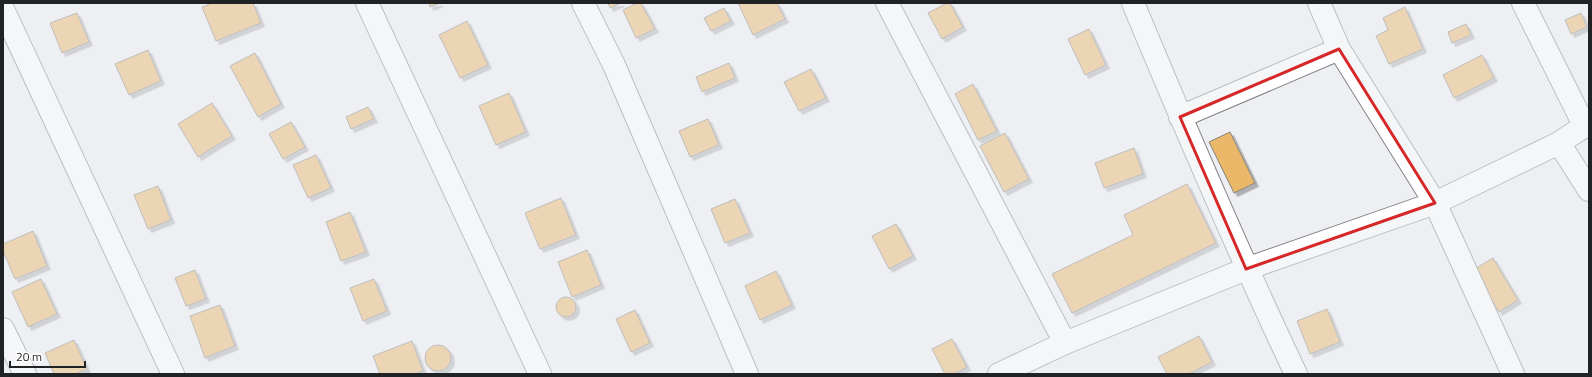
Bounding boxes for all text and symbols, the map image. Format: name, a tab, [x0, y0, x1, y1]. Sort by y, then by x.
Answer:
scale bar	[10, 343, 85, 369]
text: 20 m	[16, 347, 42, 366]

